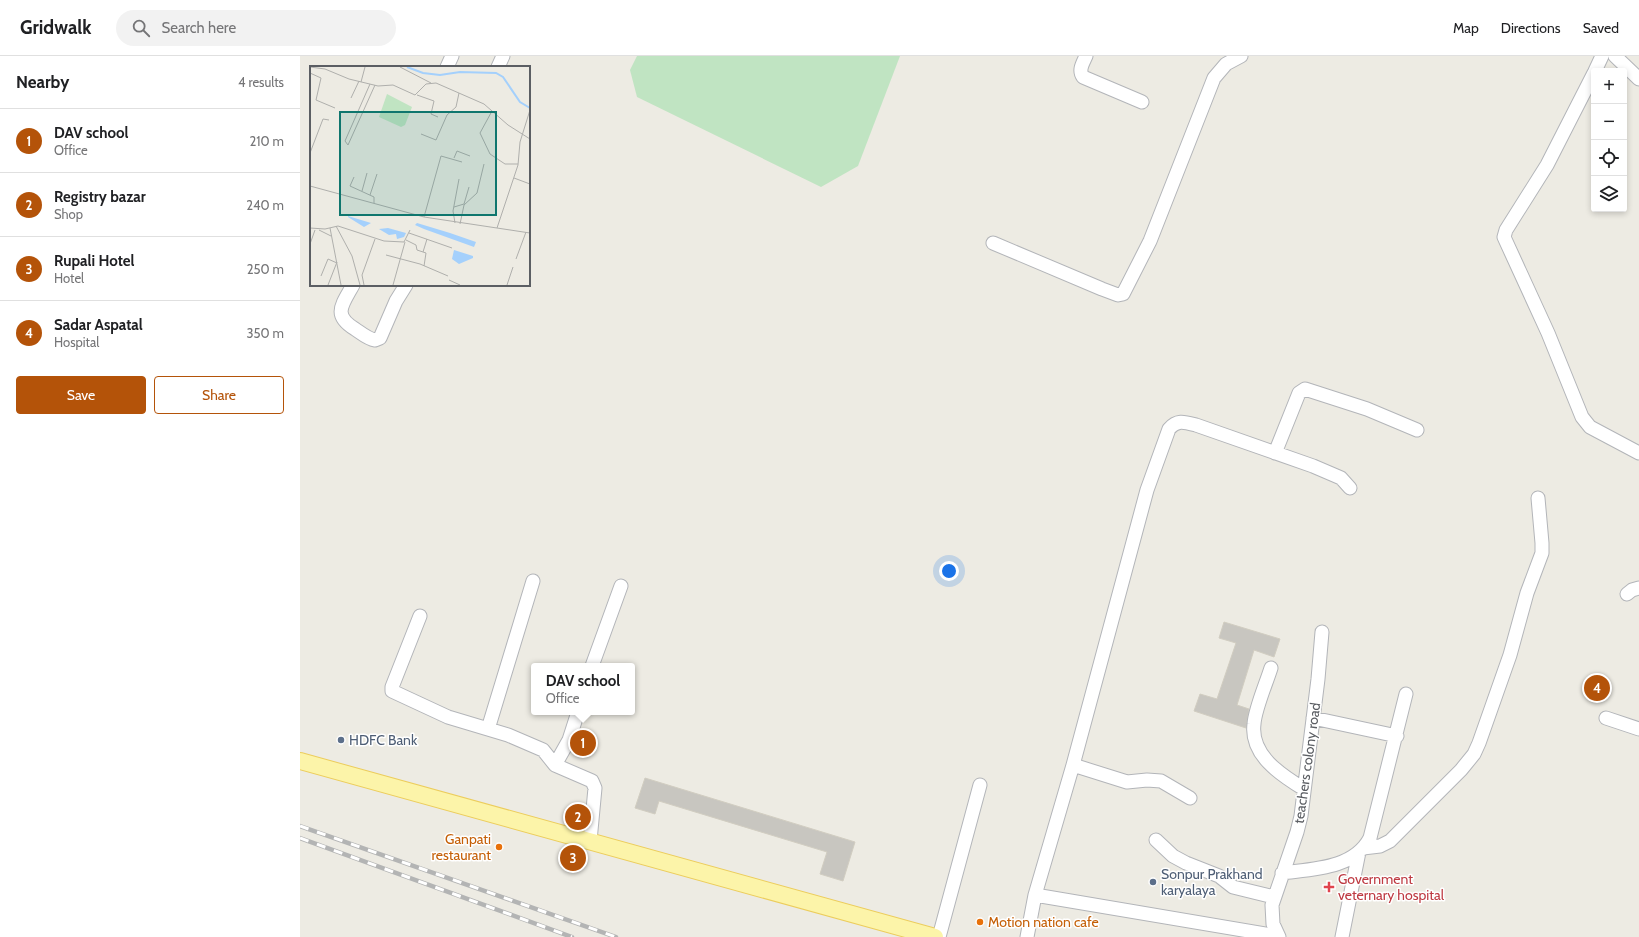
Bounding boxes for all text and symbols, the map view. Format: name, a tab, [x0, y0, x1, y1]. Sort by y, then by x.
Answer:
search box	[116, 10, 396, 46]
text: Gridwalk	[20, 16, 92, 39]
icon: search	[130, 17, 152, 39]
text: Search here	[162, 19, 236, 37]
text: Map	[1453, 19, 1479, 37]
text: Directions	[1501, 19, 1561, 37]
text: Saved	[1583, 19, 1619, 37]
inset map	[310, 66, 530, 286]
map controls	[1591, 68, 1627, 212]
button: +	[1591, 68, 1627, 104]
text: Nearby	[16, 72, 69, 92]
text: 4 results	[238, 74, 284, 90]
button: −	[1591, 104, 1627, 140]
text: DAV school	[54, 124, 128, 142]
text: 1	[27, 133, 31, 149]
text: 210 m	[250, 133, 284, 149]
button: locate	[1591, 140, 1627, 176]
text: Office	[54, 142, 88, 158]
button: layers	[1591, 176, 1627, 212]
text: Registry bazar	[54, 188, 146, 206]
text: 2	[26, 197, 32, 213]
text: 240 m	[246, 197, 284, 213]
text: Shop	[54, 206, 83, 222]
text: Rupali Hotel	[54, 252, 134, 270]
text: 3	[25, 261, 33, 277]
text: 250 m	[247, 261, 284, 277]
text: Hotel	[54, 270, 84, 286]
text: Sadar Aspatal	[54, 316, 143, 334]
text: 4	[25, 325, 33, 341]
text: 350 m	[247, 325, 284, 341]
text: Hospital	[54, 334, 99, 350]
button: Save	[16, 376, 146, 414]
button: Share	[154, 376, 284, 414]
your location	[939, 561, 959, 581]
popup	[531, 663, 635, 715]
text: DAV school	[546, 672, 620, 690]
pin: 4	[1584, 673, 1610, 703]
text: Office	[546, 690, 580, 706]
street label: teachers colony road	[1290, 701, 1324, 825]
pin: 1	[570, 728, 596, 758]
place label: HDFC Bank	[349, 731, 418, 749]
marker: HDFC Bank	[336, 735, 346, 745]
pin: 2	[565, 802, 591, 832]
place label: Ganpati restaurant	[432, 830, 491, 864]
marker: Ganpati restaurant	[494, 842, 504, 852]
pin: 3	[560, 843, 586, 873]
place label: Sonpur Prakhand karyalaya	[1161, 865, 1263, 899]
place label: Government veternary hospital	[1338, 870, 1445, 904]
marker: Sonpur Prakhand karyalaya	[1148, 877, 1158, 887]
marker: Government veternary hospital	[1323, 881, 1335, 893]
place label: Motion nation cafe	[988, 913, 1099, 931]
marker: Motion nation cafe	[975, 917, 985, 927]

